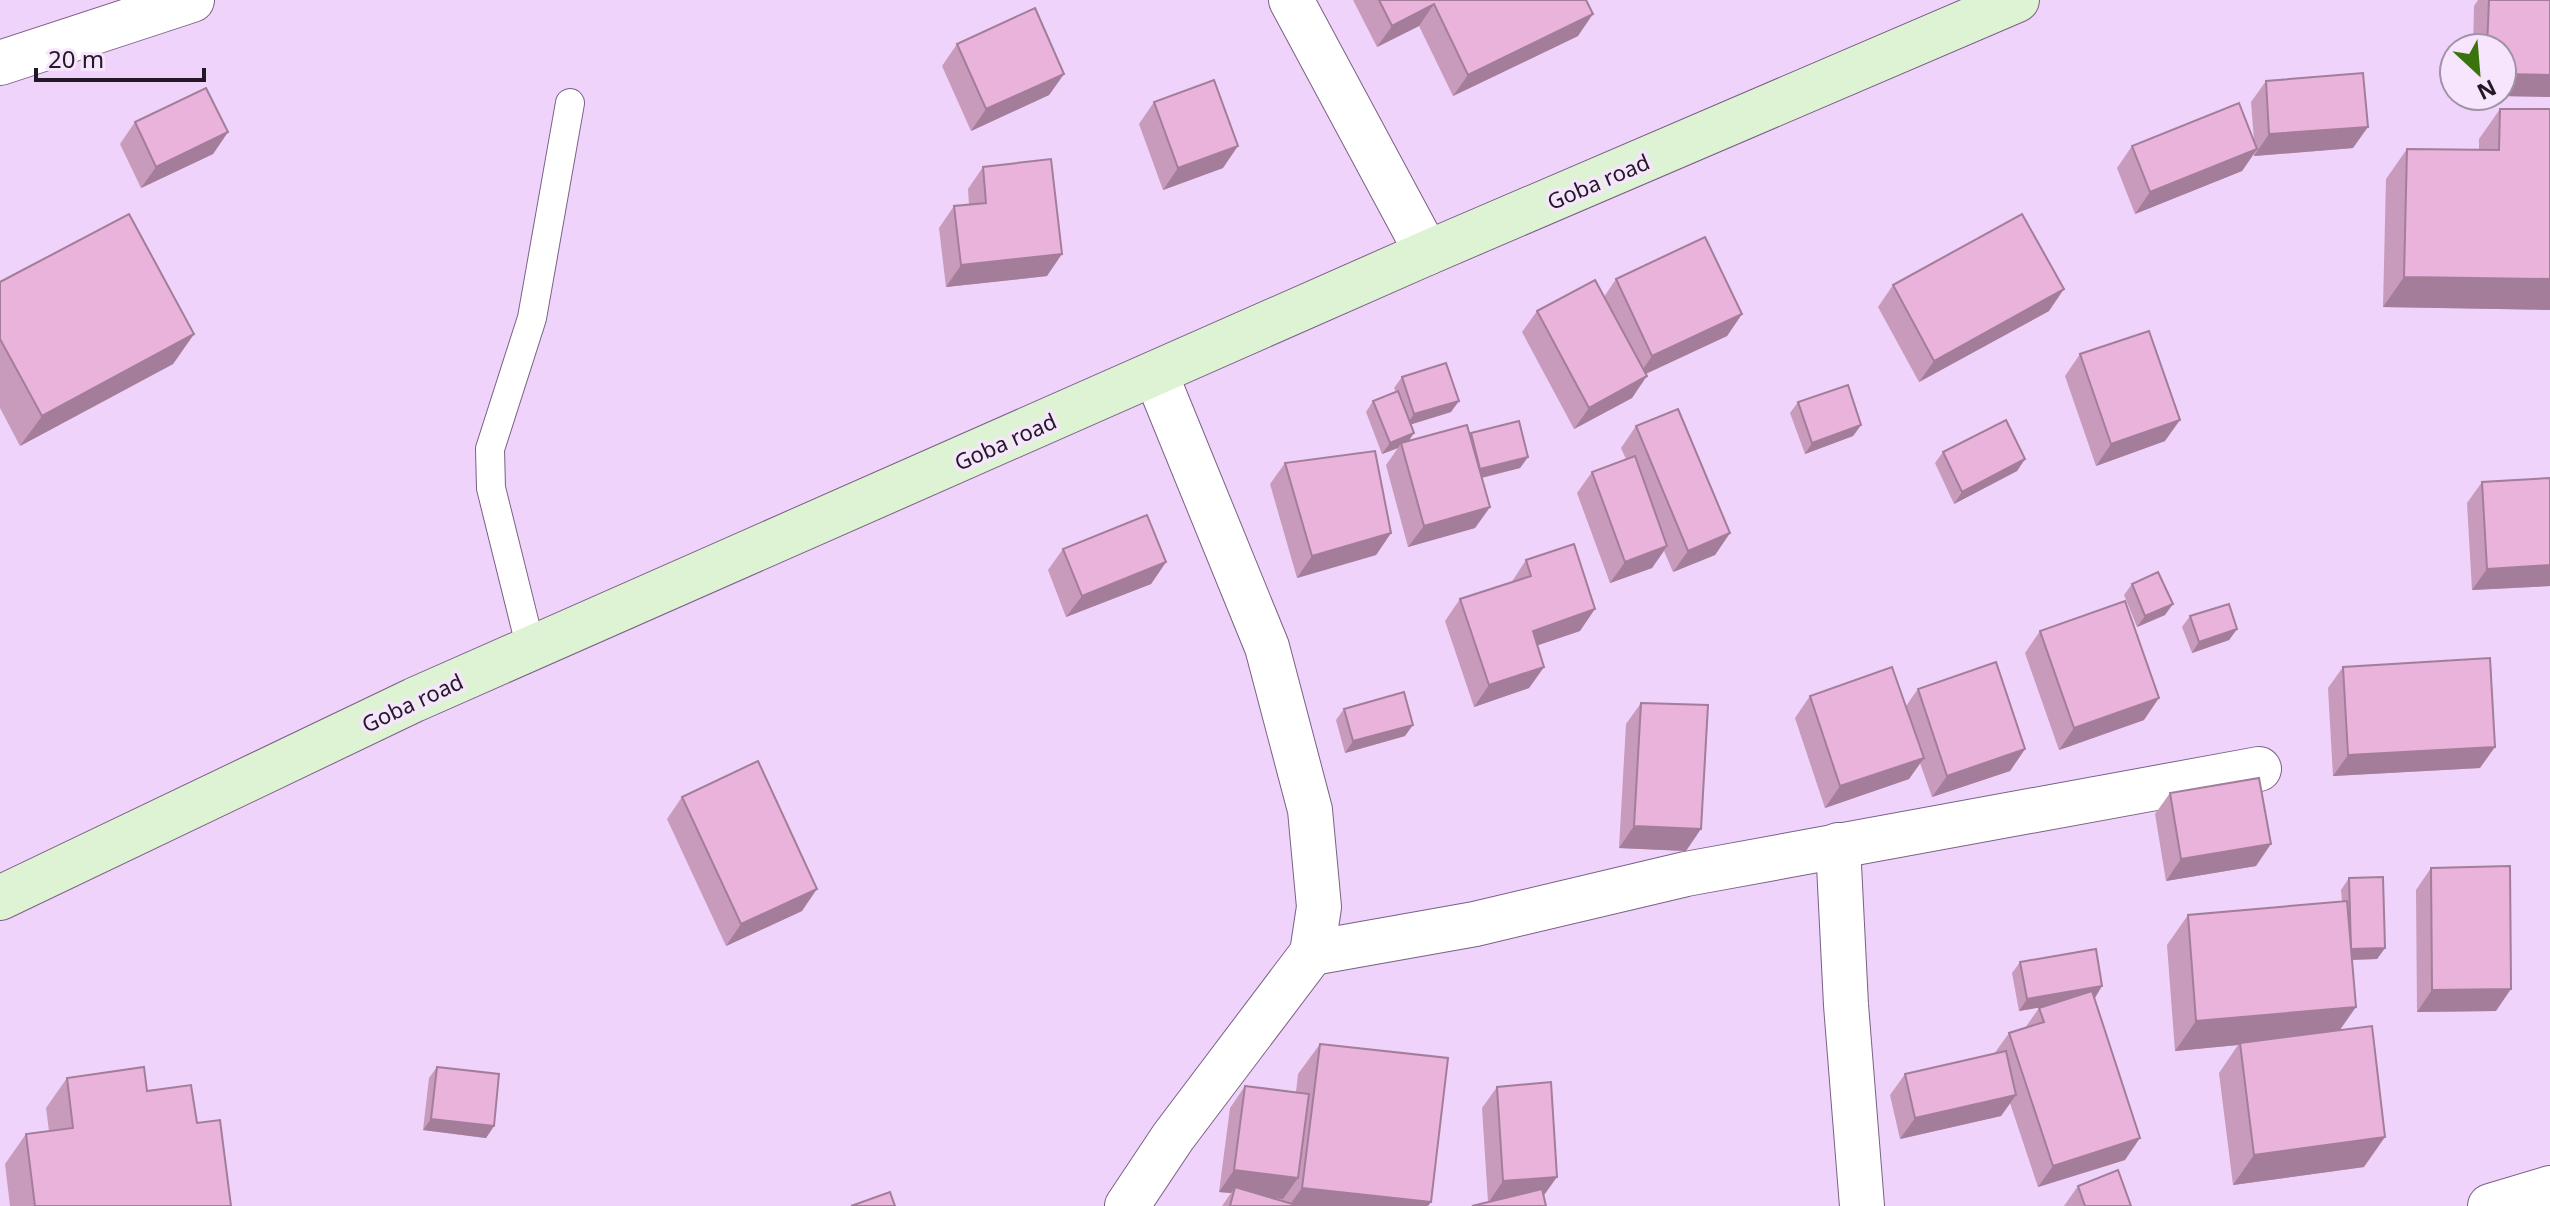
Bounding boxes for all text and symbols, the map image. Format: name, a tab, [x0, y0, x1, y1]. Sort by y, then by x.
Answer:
scale bar	[36, 32, 204, 82]
north arrow	[2438, 32, 2518, 112]
text: 20 m	[48, 42, 104, 75]
text: N	[2473, 73, 2502, 108]
street label: Goba road	[1542, 146, 1654, 216]
street label: Goba road	[949, 405, 1061, 477]
street label: Goba road	[356, 665, 468, 739]

